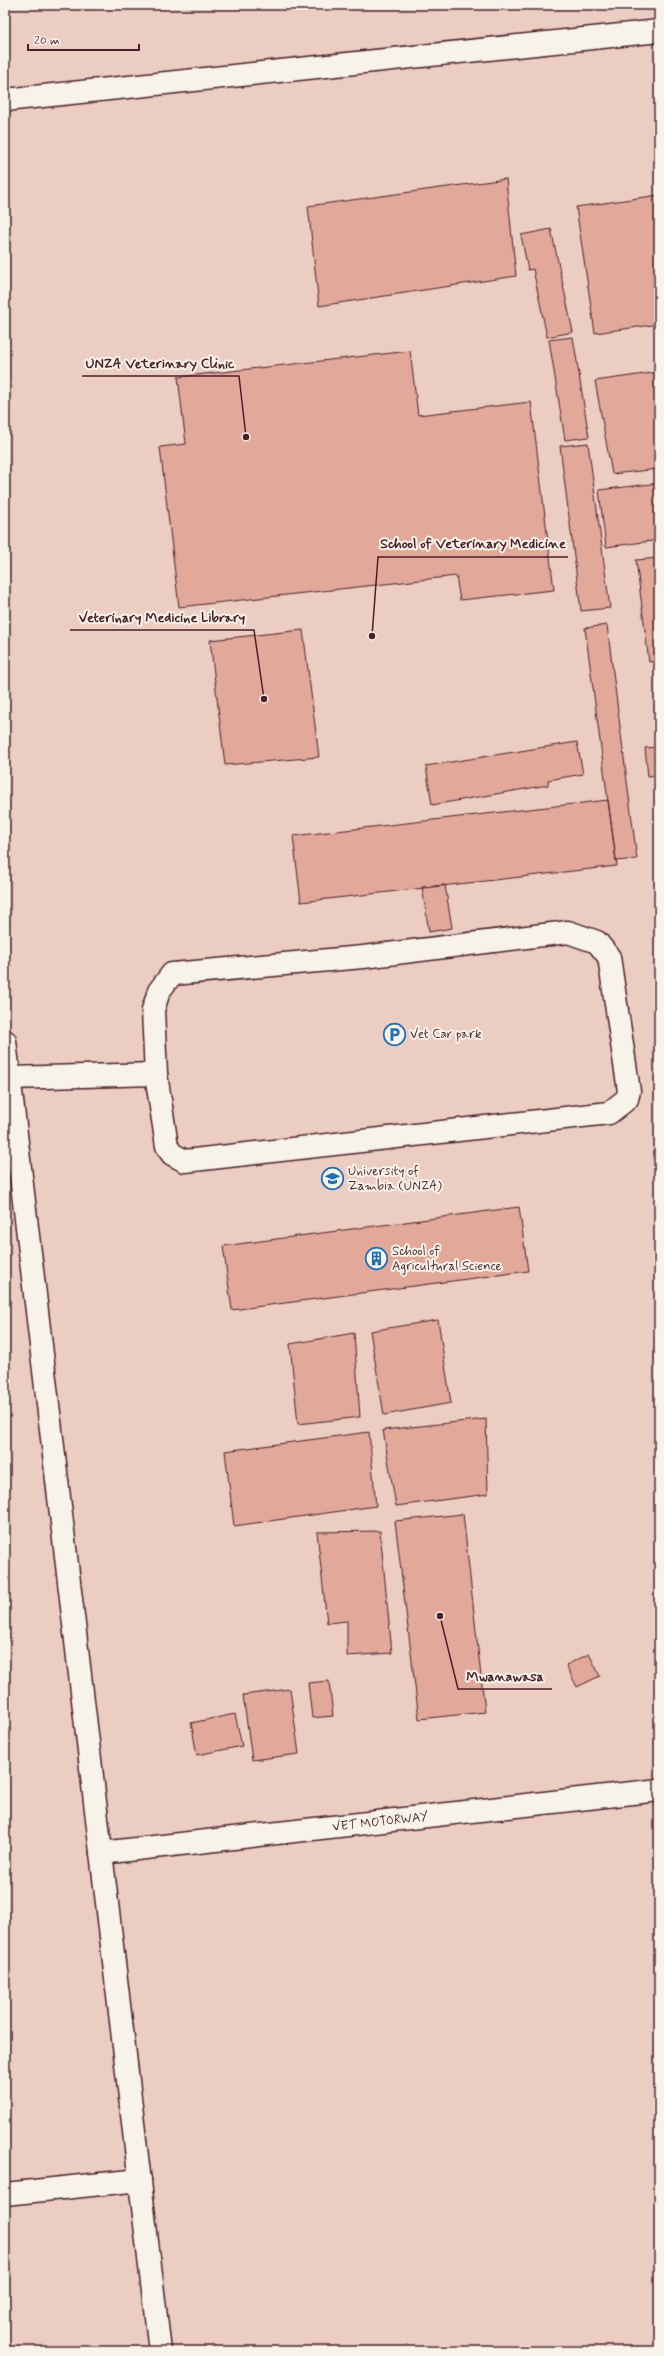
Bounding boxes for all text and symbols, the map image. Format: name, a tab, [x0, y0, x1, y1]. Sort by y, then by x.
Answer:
scale bar	[28, 26, 139, 52]
text: 20 m	[34, 33, 60, 49]
callout: UNZA Veterinary Clinic	[82, 350, 239, 376]
text: UNZA Veterinary Clinic	[85, 355, 235, 373]
callout: School of Veterinary Medicine	[378, 531, 568, 557]
text: School of Veterinary Medicine	[380, 535, 566, 553]
callout: Veterinary Medicine Library	[70, 604, 254, 630]
text: Veterinary Medicine Library	[79, 609, 246, 627]
parking icon: Vet Car park	[381, 1021, 407, 1047]
place label: Vet Car park	[410, 1026, 482, 1043]
place label: University of Zambia (UNZA)	[348, 1163, 442, 1195]
school or university icon: University of Zambia (UNZA)	[319, 1165, 345, 1191]
place label: School of Agricultural Science	[392, 1243, 502, 1275]
building icon: School of Agricultural Science	[363, 1245, 389, 1271]
callout: Mwanawasa	[458, 1663, 552, 1689]
text: Mwanawasa	[466, 1668, 544, 1686]
street label: VET MOTORWAY	[331, 1808, 430, 1835]

